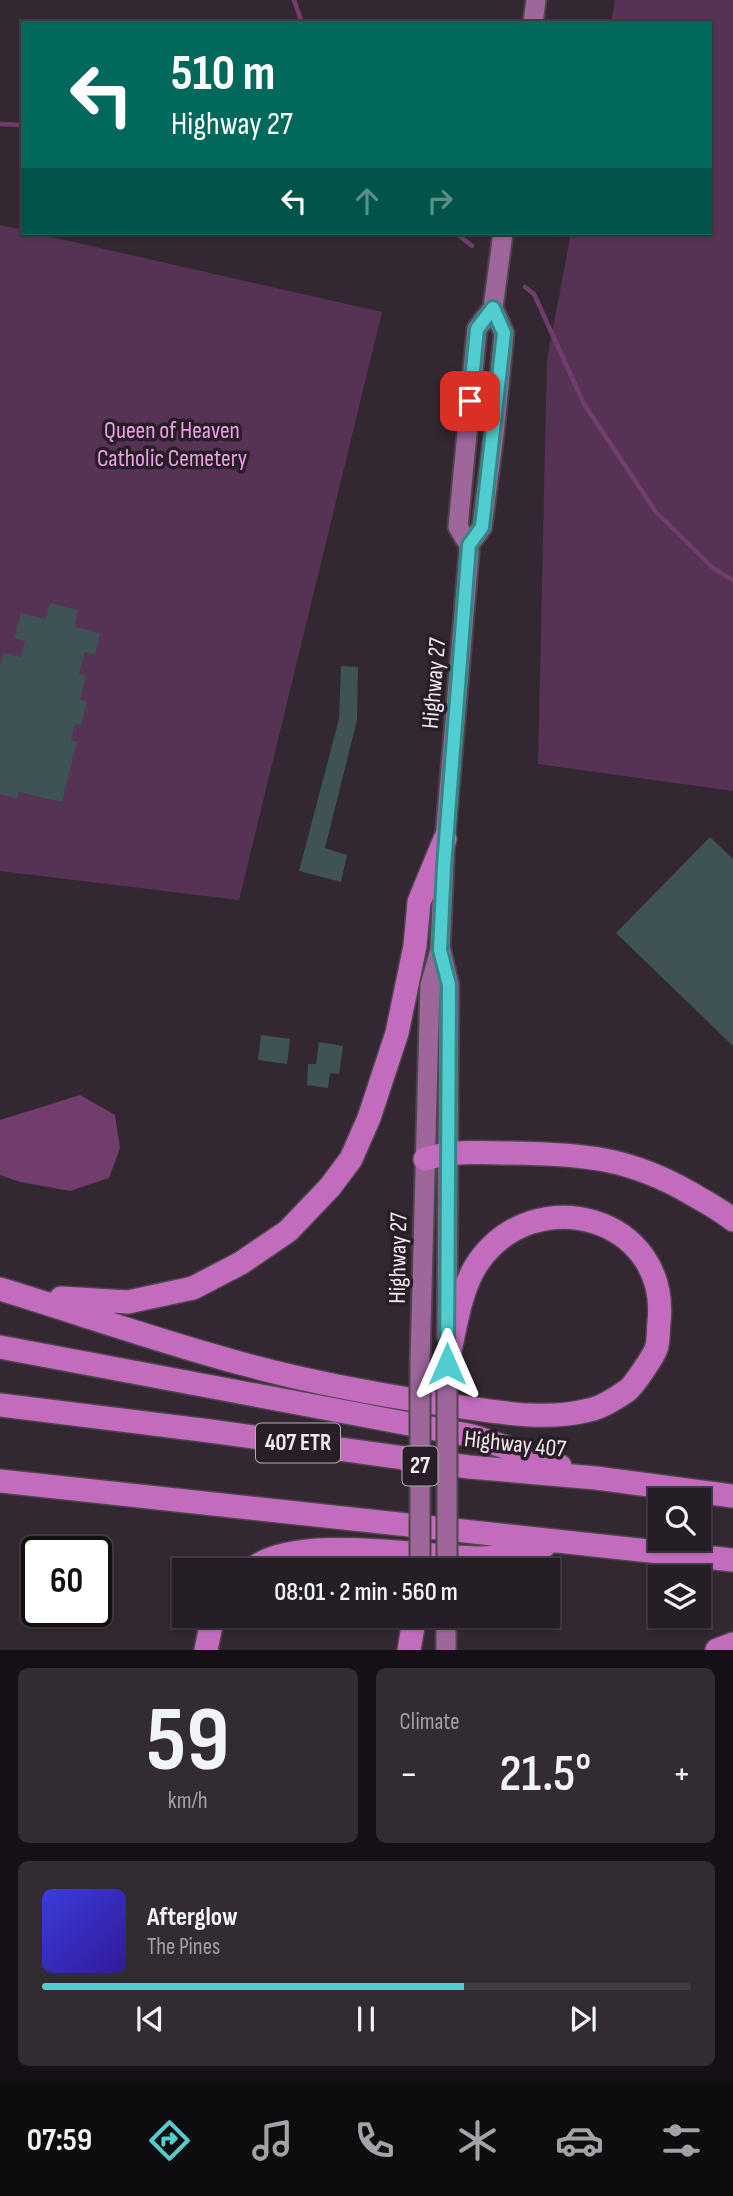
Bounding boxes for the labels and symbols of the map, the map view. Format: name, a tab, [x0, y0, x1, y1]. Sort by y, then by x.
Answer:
pin	[440, 371, 500, 431]
park label: Queen of Heaven Catholic Cemetery	[97, 416, 247, 473]
street label: Highway 27	[416, 636, 452, 730]
street label: Highway 27	[383, 1212, 413, 1304]
position arrow	[410, 1327, 484, 1401]
road number: 407 ETR	[256, 1424, 340, 1462]
street label: Highway 407	[463, 1424, 568, 1464]
road number: 27	[402, 1446, 438, 1485]
speed limit sign: 60	[21, 1536, 112, 1627]

